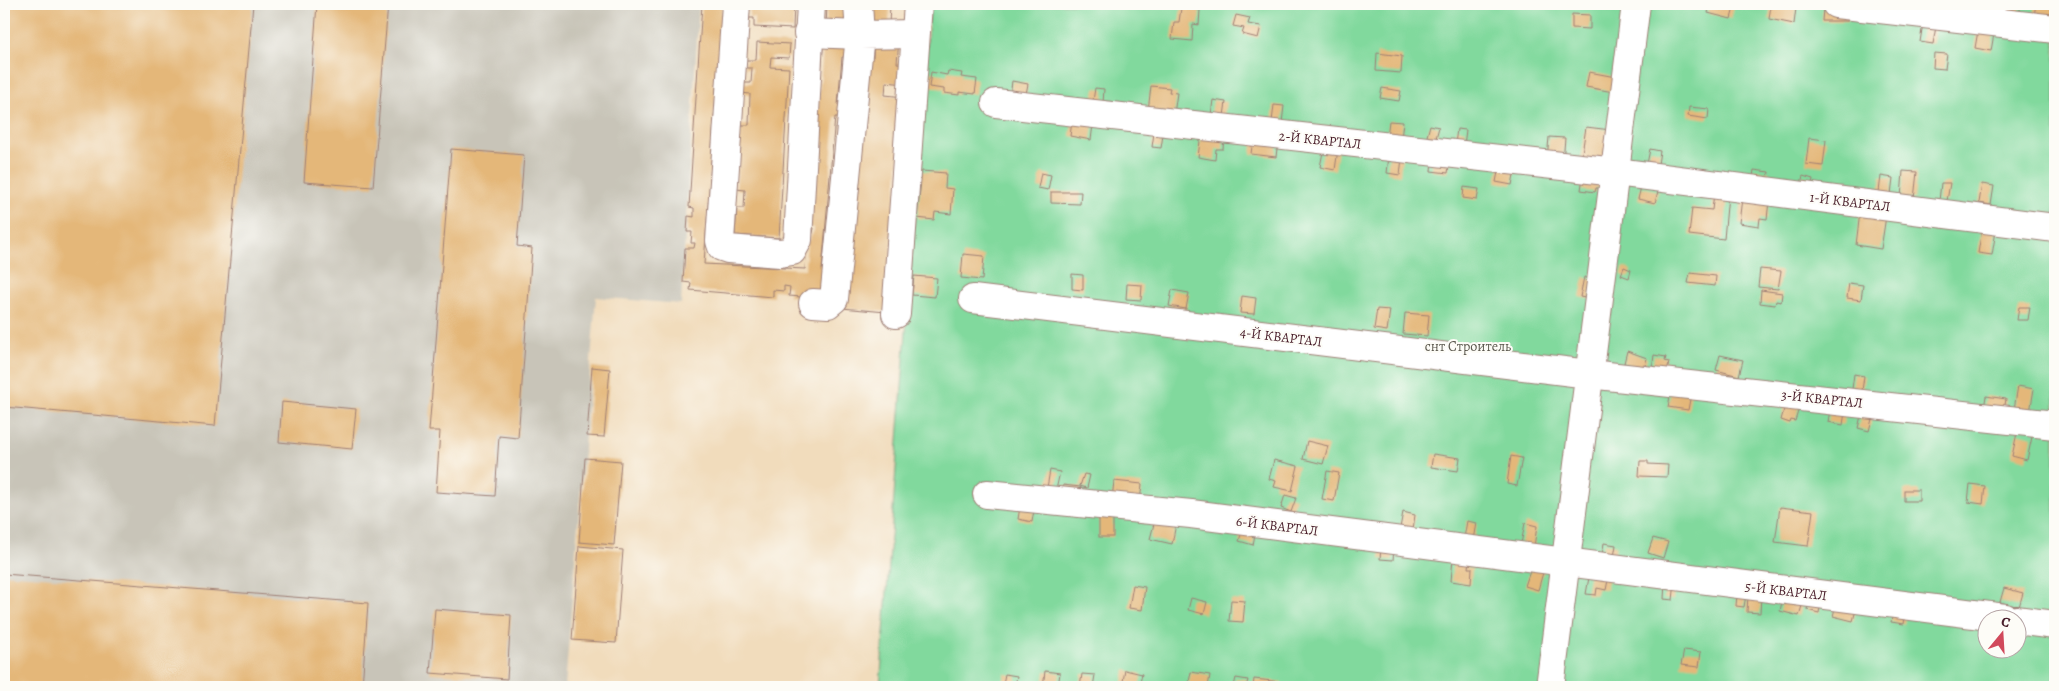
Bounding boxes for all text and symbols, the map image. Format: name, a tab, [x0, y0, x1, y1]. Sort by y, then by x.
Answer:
street label: 2-Й КВАРТАЛ	[1278, 126, 1362, 154]
street label: 1-Й КВАРТАЛ	[1809, 188, 1891, 216]
street label: 4-Й КВАРТАЛ	[1239, 323, 1323, 351]
park label: снт Строитель	[1425, 337, 1511, 356]
street label: 3-Й КВАРТАЛ	[1780, 385, 1864, 413]
street label: 6-Й КВАРТАЛ	[1235, 512, 1319, 540]
street label: 5-Й КВАРТАЛ	[1744, 577, 1828, 605]
north arrow	[1976, 608, 2026, 658]
text: С	[1999, 612, 2013, 633]

